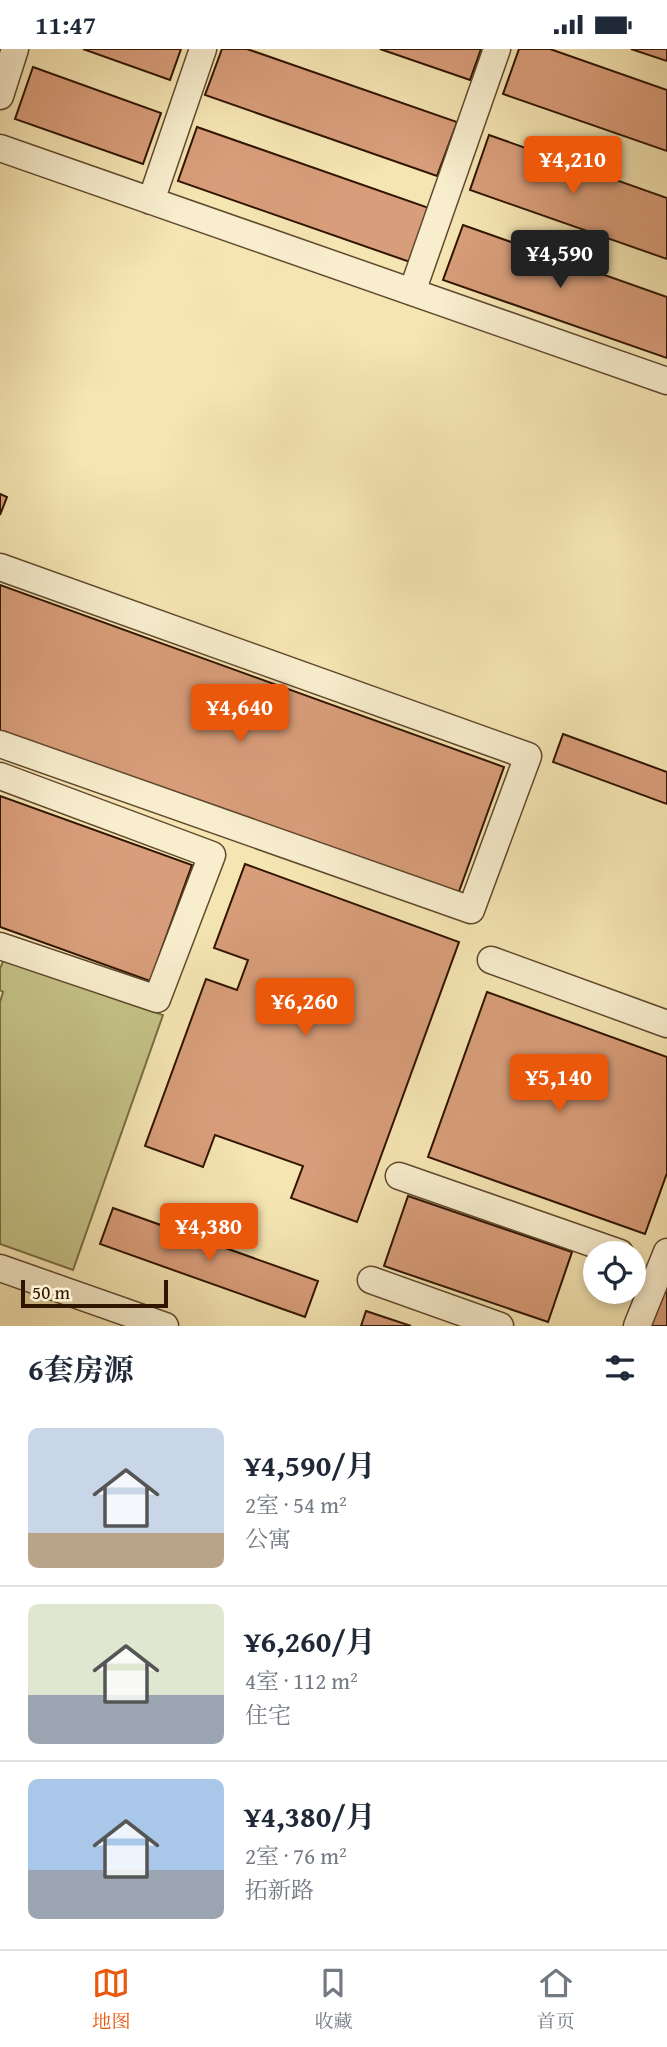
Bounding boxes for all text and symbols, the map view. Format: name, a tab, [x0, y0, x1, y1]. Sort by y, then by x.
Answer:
text: 11:47	[35, 5, 96, 44]
pin: ¥4,210	[516, 137, 630, 196]
text: ¥4,210	[540, 142, 606, 175]
pin: ¥4,590	[503, 231, 617, 290]
text: ¥4,590	[527, 236, 593, 269]
pin: ¥4,640	[183, 685, 297, 744]
text: ¥4,640	[207, 690, 273, 723]
pin: ¥6,260	[248, 979, 362, 1038]
text: ¥6,260	[272, 984, 338, 1017]
pin: ¥5,140	[502, 1055, 616, 1114]
text: ¥5,140	[526, 1060, 592, 1093]
pin: ¥4,380	[152, 1203, 266, 1263]
text: ¥4,380	[176, 1209, 242, 1242]
map controls	[583, 1241, 646, 1304]
button: locate	[583, 1241, 646, 1304]
scale bar	[21, 1277, 168, 1309]
text: 50 m	[32, 1278, 70, 1306]
text: 6套房源	[28, 1347, 134, 1391]
icon: filters	[601, 1349, 639, 1387]
text: ¥4,590/月	[245, 1443, 376, 1487]
icon: home	[84, 1456, 168, 1540]
text: 2室 · 54 m²	[245, 1488, 347, 1521]
text: 公寓	[245, 1522, 291, 1555]
text: ¥6,260/月	[245, 1619, 376, 1663]
icon: home	[84, 1632, 168, 1716]
text: 4室 · 112 m²	[245, 1664, 358, 1697]
text: 住宅	[245, 1698, 291, 1731]
text: ¥4,380/月	[245, 1794, 376, 1838]
icon: home	[84, 1807, 168, 1891]
text: 2室 · 76 m²	[245, 1839, 347, 1872]
text: 拓新路	[245, 1873, 314, 1906]
tab: 地图	[92, 1964, 130, 2035]
tab: 收藏	[314, 1964, 353, 2035]
tab: 首页	[537, 1964, 575, 2035]

